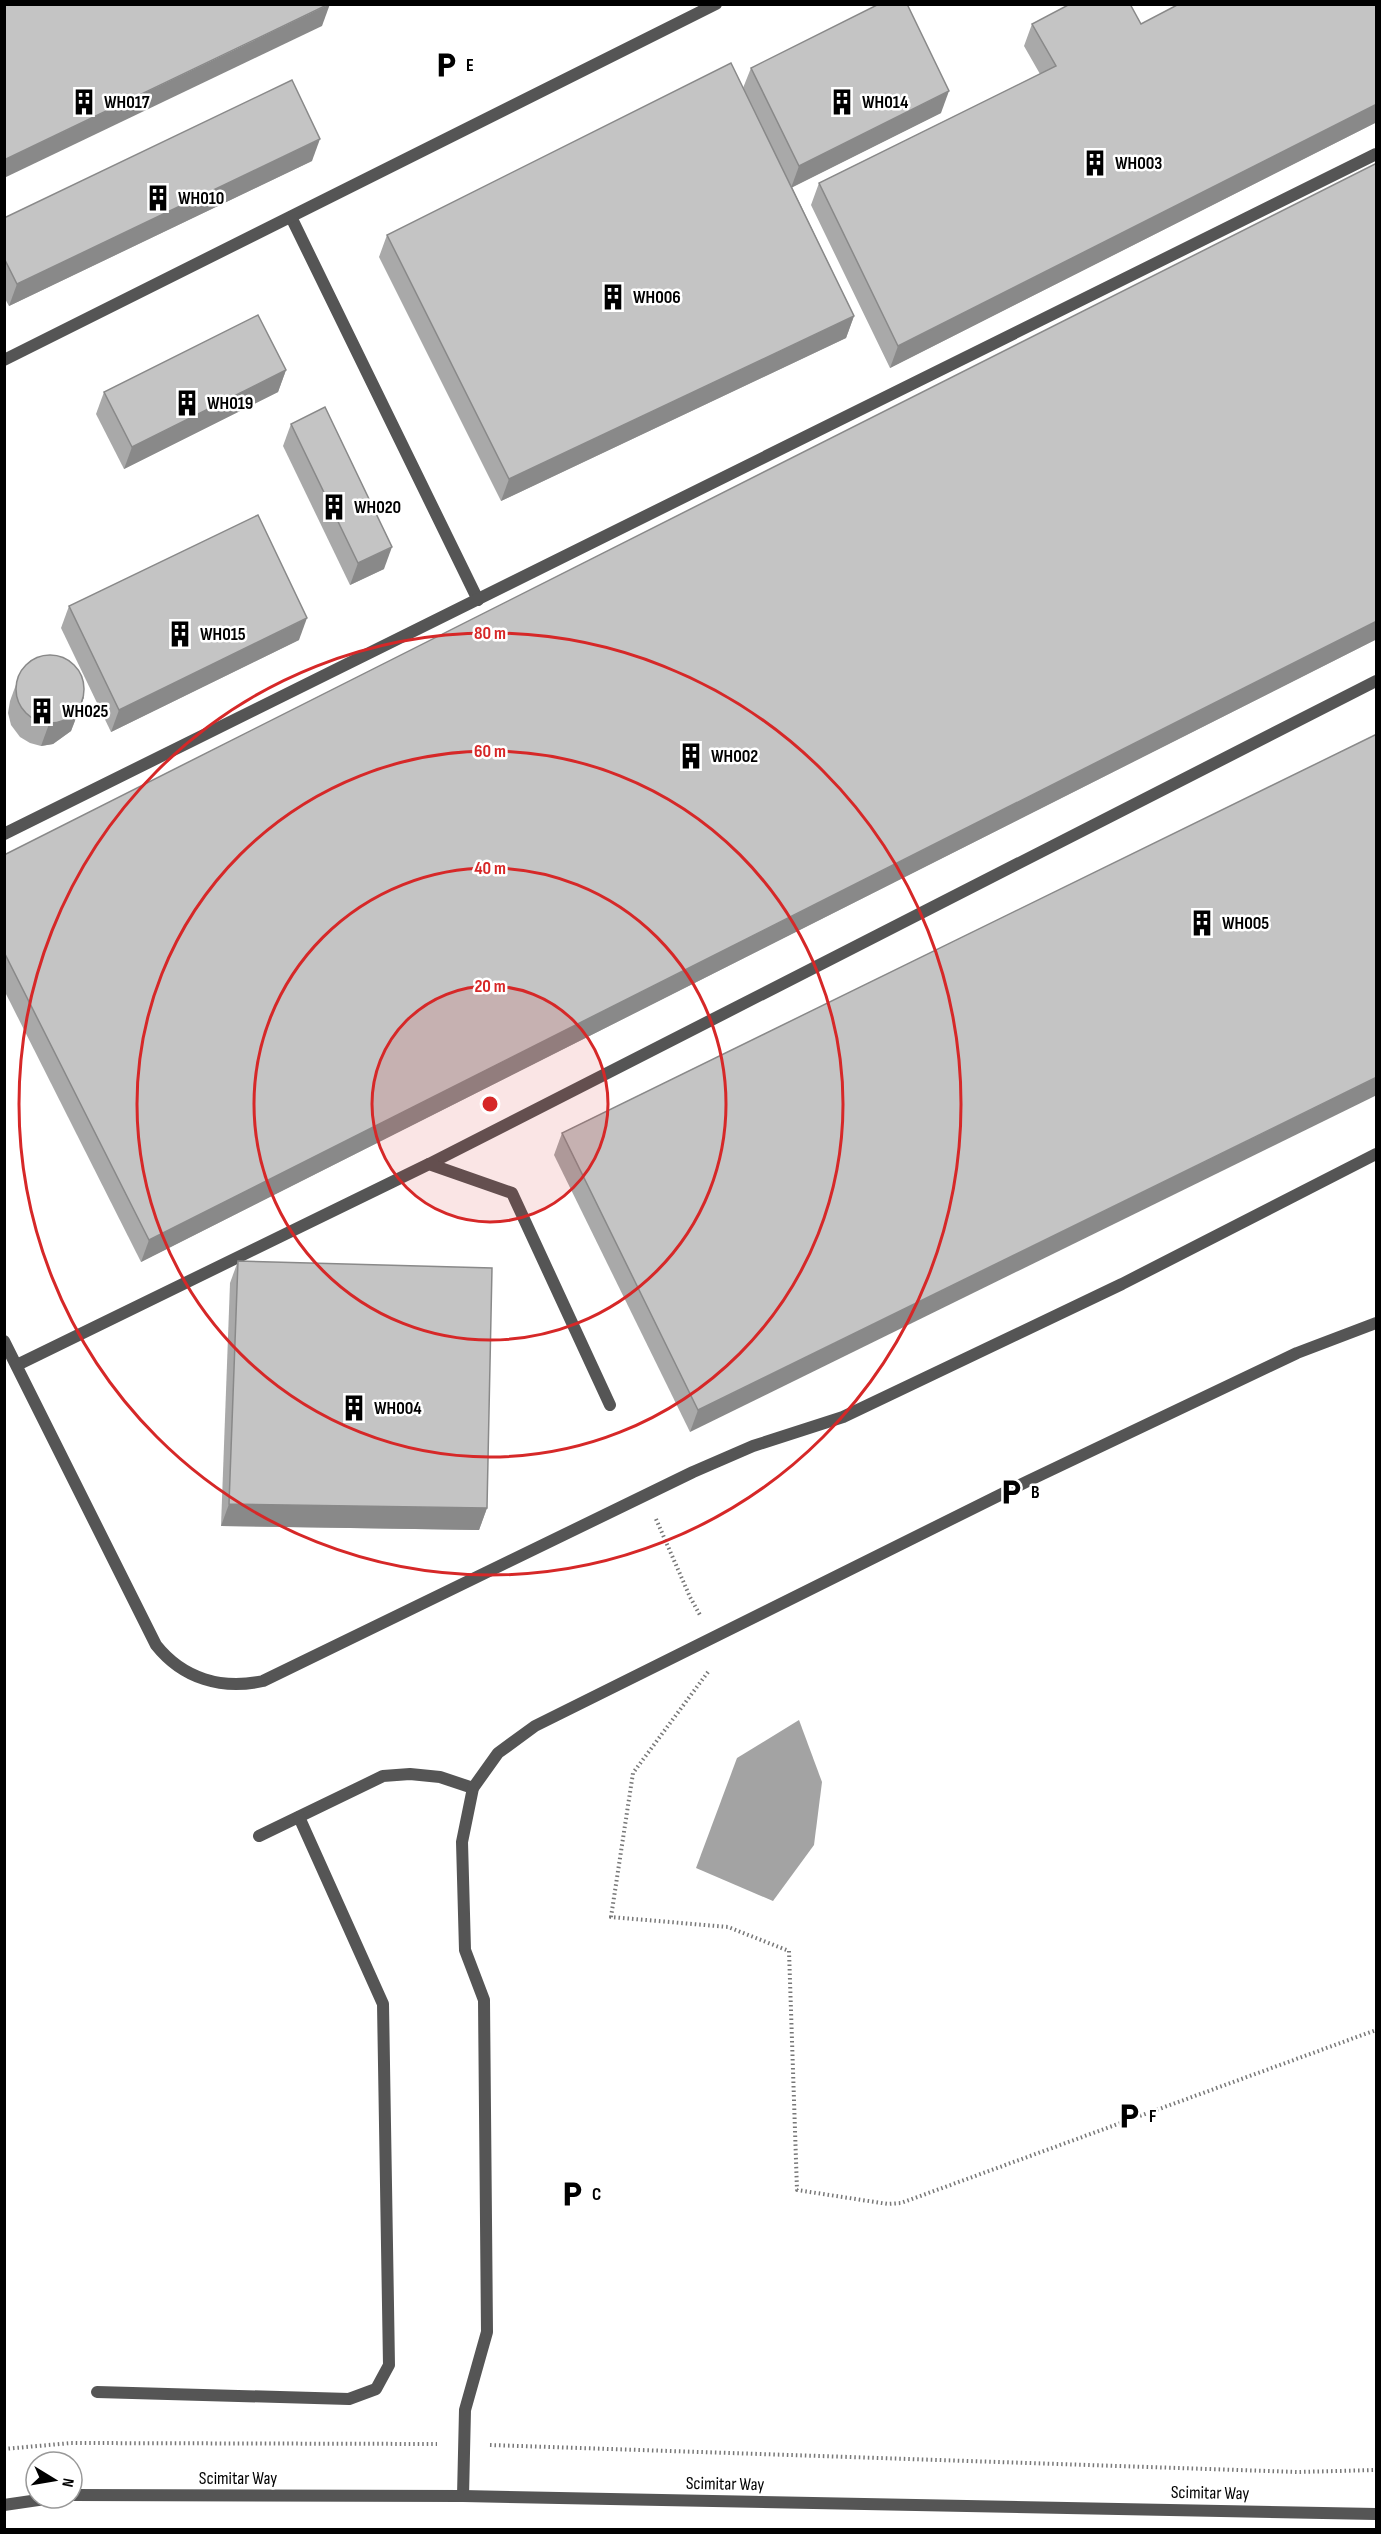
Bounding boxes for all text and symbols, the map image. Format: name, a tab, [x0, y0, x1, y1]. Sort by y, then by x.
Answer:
parking icon: E	[431, 50, 461, 80]
place label: E	[466, 55, 474, 76]
building icon: WH017	[69, 87, 99, 117]
building icon: WH014	[827, 87, 857, 117]
place label: WH017	[104, 92, 150, 113]
place label: WH014	[862, 92, 909, 113]
building icon: WH003	[1080, 148, 1110, 178]
place label: WH003	[1115, 153, 1162, 174]
building icon: WH010	[143, 183, 173, 213]
place label: WH010	[178, 188, 224, 209]
building icon: WH006	[598, 282, 628, 312]
place label: WH006	[633, 287, 681, 308]
building icon: WH019	[172, 388, 202, 418]
place label: WH019	[207, 393, 253, 414]
building icon: WH020	[319, 492, 349, 522]
place label: WH020	[354, 497, 401, 518]
building icon: WH015	[165, 619, 195, 649]
text: 80 m	[474, 623, 506, 644]
place label: WH015	[200, 624, 246, 645]
building icon: WH025	[27, 696, 57, 726]
place label: WH025	[62, 701, 109, 722]
text: 60 m	[474, 741, 506, 762]
building icon: WH002	[676, 741, 706, 771]
place label: WH002	[711, 746, 758, 767]
text: 40 m	[474, 858, 506, 879]
building icon: WH005	[1187, 908, 1217, 938]
place label: WH005	[1222, 913, 1269, 934]
text: 20 m	[474, 976, 506, 997]
centre of rings	[480, 1094, 500, 1114]
building icon: WH004	[339, 1393, 369, 1423]
place label: WH004	[374, 1398, 422, 1419]
parking icon: B	[996, 1477, 1026, 1507]
place label: B	[1031, 1482, 1040, 1503]
parking icon: F	[1114, 2101, 1144, 2131]
place label: F	[1149, 2106, 1157, 2127]
parking icon: C	[557, 2179, 587, 2209]
place label: C	[592, 2184, 601, 2205]
north arrow	[24, 2450, 84, 2510]
street label: Scimitar Way	[199, 2468, 277, 2489]
street label: Scimitar Way	[686, 2473, 764, 2495]
text: N	[57, 2477, 77, 2489]
street label: Scimitar Way	[1171, 2482, 1249, 2504]

